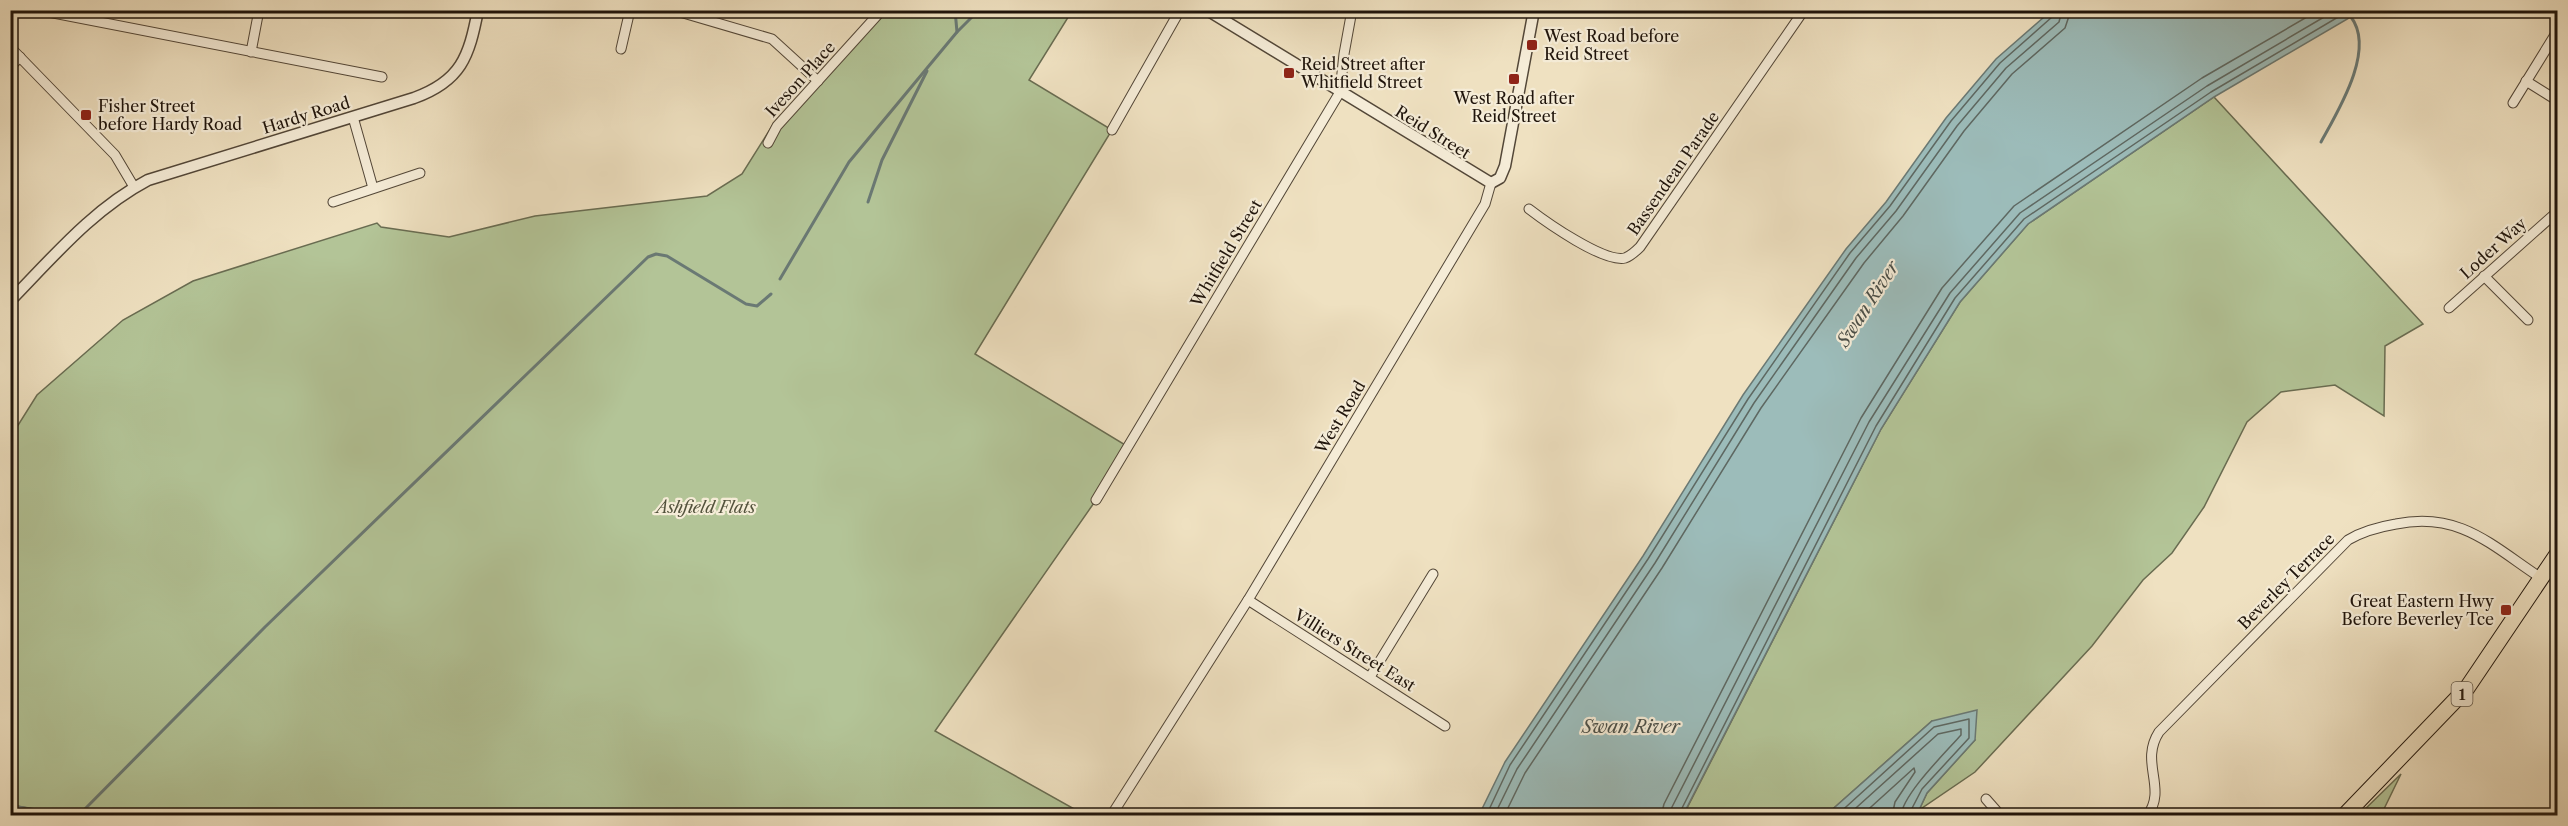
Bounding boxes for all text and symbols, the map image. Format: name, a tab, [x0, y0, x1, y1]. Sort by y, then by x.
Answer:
place label: West Road before Reid Street	[1543, 26, 1679, 64]
street label: Iveson Place	[761, 37, 839, 121]
marker: West Road before Reid Street	[1525, 38, 1539, 52]
place label: Reid Street after Whitfield Street	[1300, 54, 1426, 92]
marker: Reid Street after Whitfield Street	[1282, 66, 1296, 80]
marker: West Road after Reid Street	[1507, 72, 1521, 86]
place label: West Road after Reid Street	[1453, 88, 1575, 126]
street label: Hardy Road	[260, 92, 352, 138]
place label: Fisher Street before Hardy Road	[98, 96, 242, 134]
street label: Reid Street	[1392, 101, 1475, 163]
street label: Bassendean Parade	[1623, 107, 1723, 239]
marker: Fisher Street before Hardy Road	[79, 108, 93, 122]
street label: Whitfield Street	[1186, 195, 1266, 311]
street label: Loder Way	[2456, 212, 2531, 283]
water label: Swan River	[1832, 256, 1905, 352]
street label: West Road	[1310, 377, 1370, 458]
park label: Ashfield Flats	[653, 497, 756, 517]
street label: Beverley Terrace	[2234, 529, 2338, 633]
place label: Great Eastern Hwy Before Beverley Tce	[2342, 591, 2495, 629]
marker: Great Eastern Hwy Before Beverley Tce	[2499, 603, 2513, 617]
street label: Villiers Street East	[1290, 604, 1420, 696]
road number: 1	[2452, 682, 2472, 706]
water label: Swan River	[1581, 716, 1681, 738]

